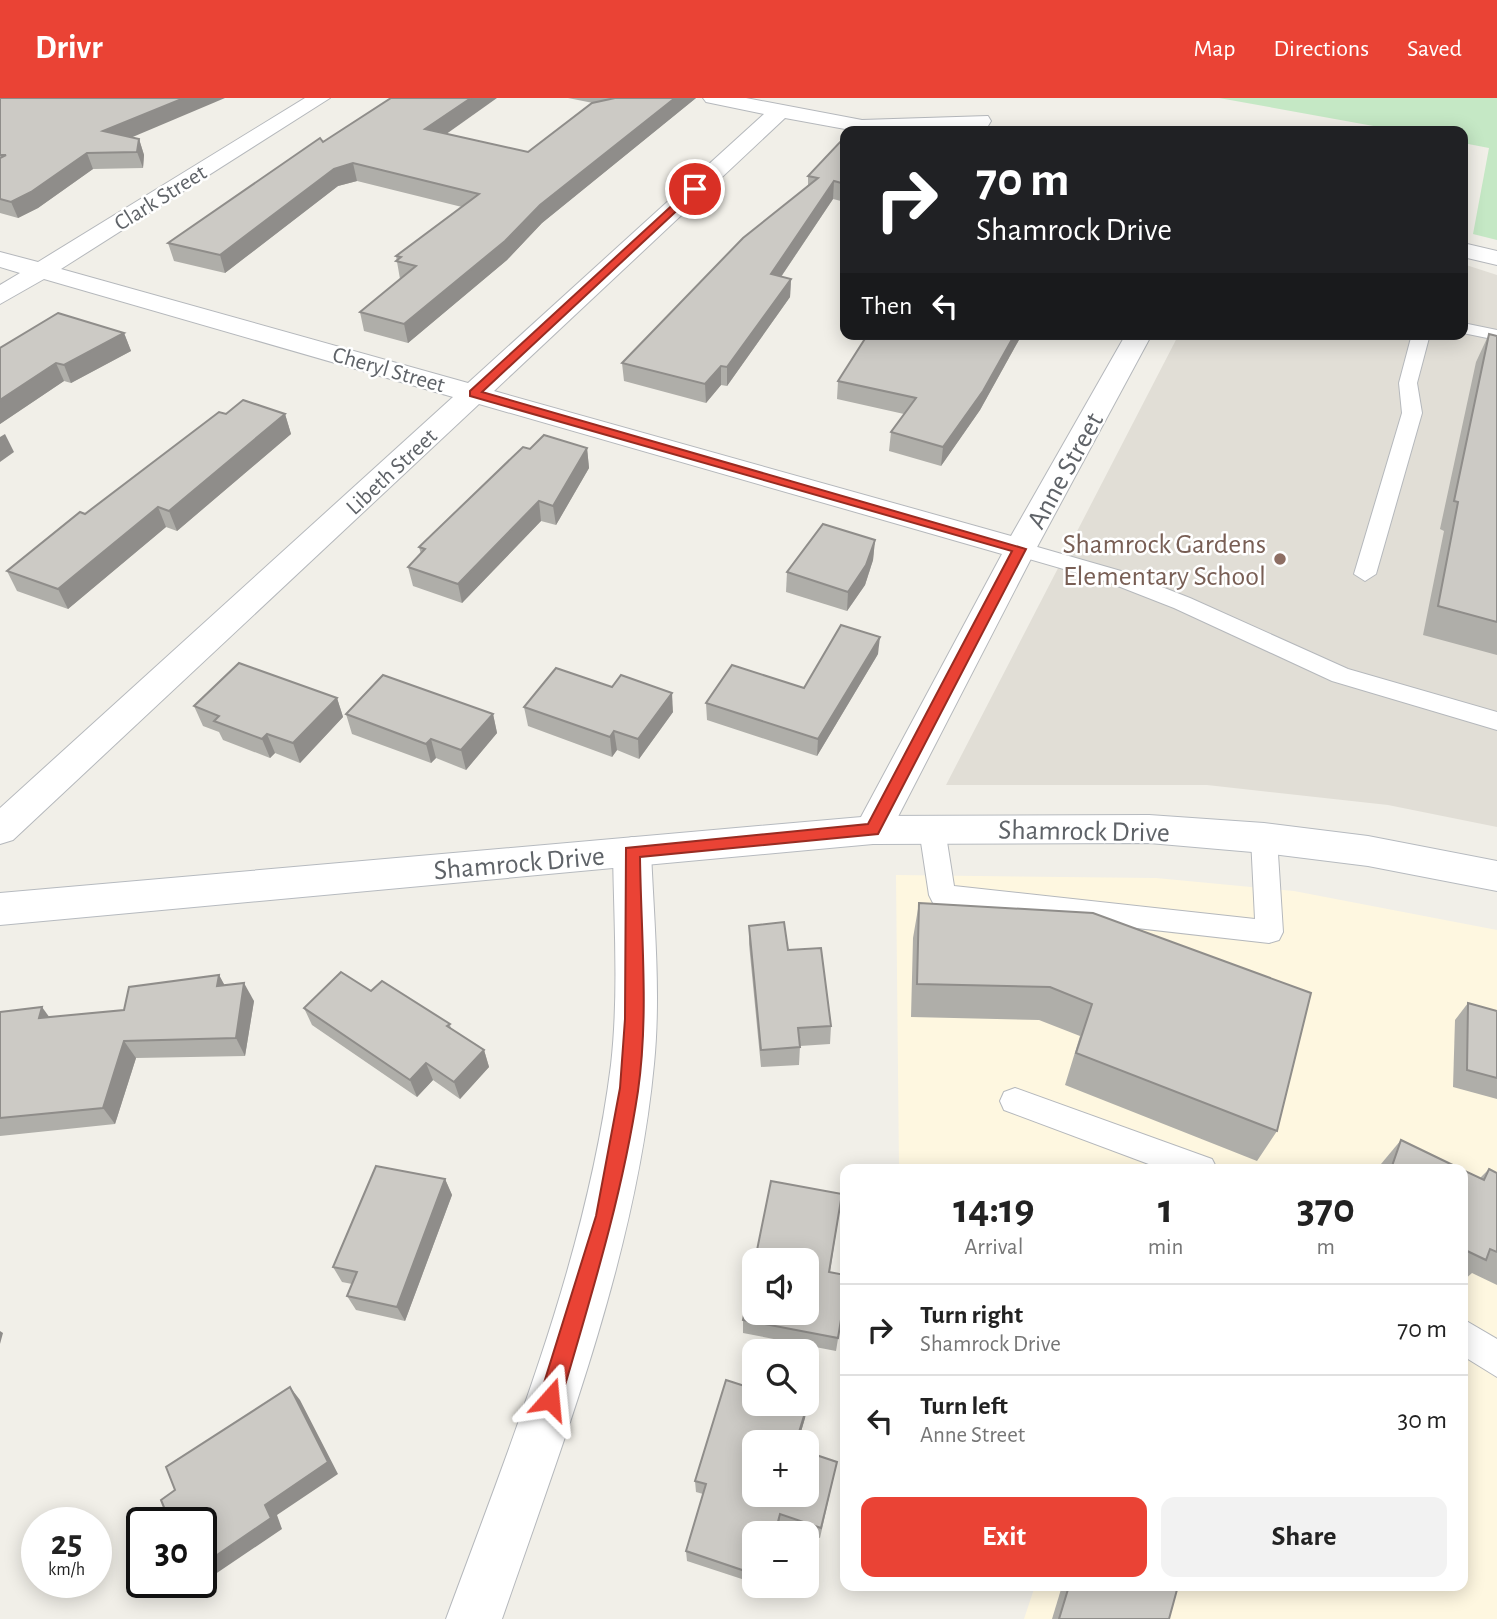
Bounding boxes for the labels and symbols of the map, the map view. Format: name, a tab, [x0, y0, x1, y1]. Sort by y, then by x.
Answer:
pin	[665, 159, 725, 219]
street label: Clark Street	[111, 161, 212, 236]
street label: Cheryl Street	[330, 343, 448, 398]
street label: Anne Street	[1022, 408, 1109, 534]
street label: Libeth Street	[342, 424, 442, 520]
place label: Shamrock Gardens Elementary School	[1062, 531, 1266, 591]
marker: Shamrock Gardens Elementary School	[1272, 551, 1288, 567]
street label: Shamrock Drive	[998, 817, 1170, 847]
street label: Shamrock Drive	[433, 843, 606, 885]
position arrow	[513, 1362, 587, 1436]
speed limit sign: 30	[126, 1507, 217, 1598]

